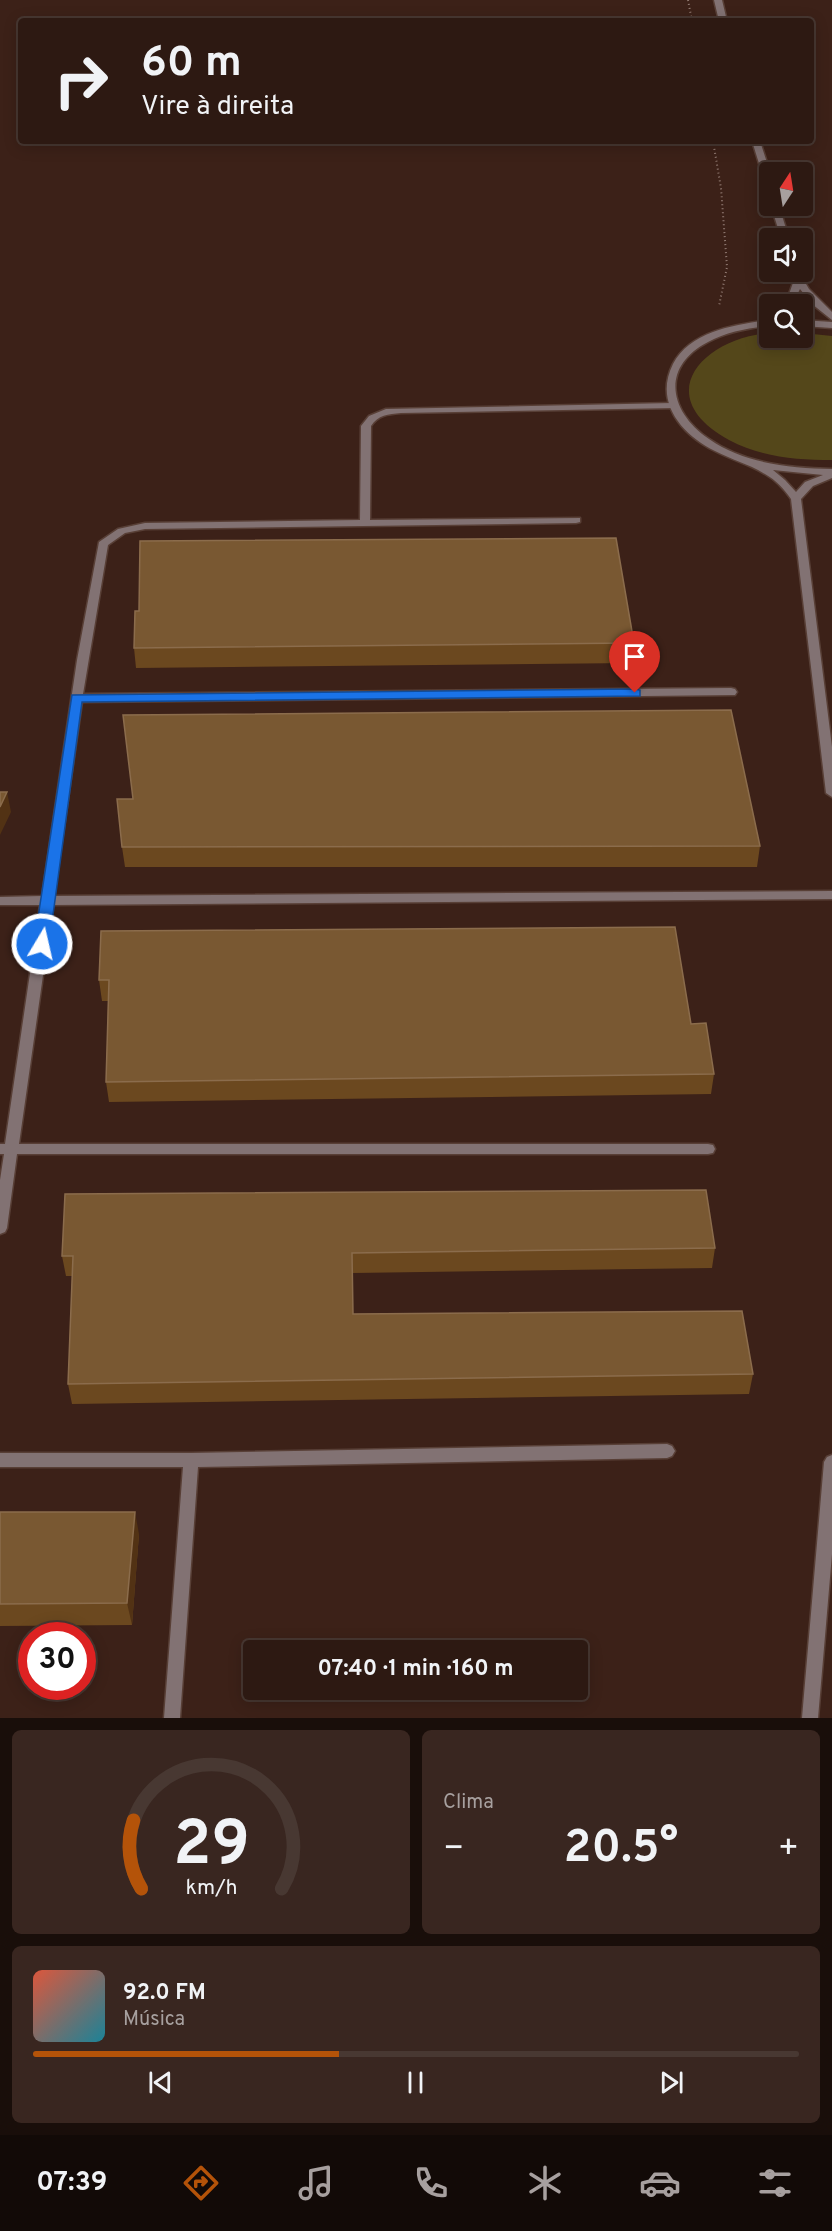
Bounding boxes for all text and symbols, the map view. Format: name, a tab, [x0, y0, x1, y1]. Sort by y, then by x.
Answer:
text: 60 m	[141, 38, 242, 91]
icon: right	[42, 42, 120, 120]
text: Vire à direita	[141, 90, 294, 124]
north arrow	[759, 162, 813, 216]
map controls	[759, 162, 813, 348]
button: sound	[759, 228, 813, 282]
button: search	[759, 294, 813, 348]
pin	[609, 631, 660, 693]
icon: arrive	[618, 640, 651, 673]
position arrow	[10, 912, 74, 976]
speed limit sign: 30	[18, 1622, 96, 1700]
text: 07:40 · 1 min · 160 m	[317, 1656, 514, 1683]
text: Clima	[443, 1790, 494, 1816]
text: 29	[173, 1808, 249, 1887]
text: 20.5°	[564, 1821, 678, 1878]
text: −	[443, 1829, 464, 1871]
text: +	[778, 1829, 799, 1871]
text: km/h	[185, 1875, 237, 1902]
text: 92.0 FM	[123, 1980, 206, 2007]
text: Música	[123, 2007, 185, 2033]
icon: previous	[144, 2066, 177, 2099]
icon: pause	[399, 2066, 432, 2099]
icon: next	[655, 2066, 688, 2099]
icon: directions	[180, 2162, 222, 2204]
icon: music	[295, 2162, 337, 2204]
icon: phone	[410, 2162, 452, 2204]
icon: climate	[524, 2162, 566, 2204]
icon: car	[639, 2162, 681, 2204]
icon: filters	[754, 2162, 796, 2204]
text: 07:39	[36, 2166, 107, 2200]

